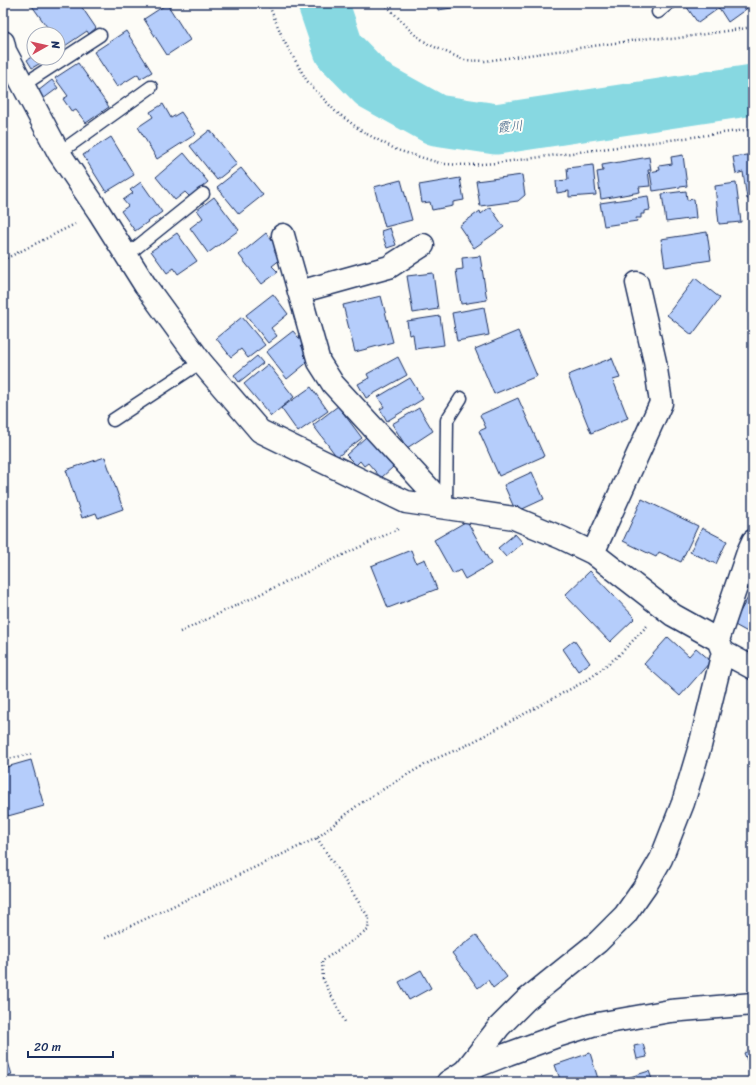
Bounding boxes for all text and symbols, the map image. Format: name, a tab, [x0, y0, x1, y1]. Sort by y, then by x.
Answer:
north arrow	[26, 26, 66, 66]
text: N	[45, 39, 65, 50]
water label: 霞川	[496, 114, 524, 139]
scale bar	[28, 1033, 113, 1059]
text: 20 m	[34, 1036, 61, 1058]

